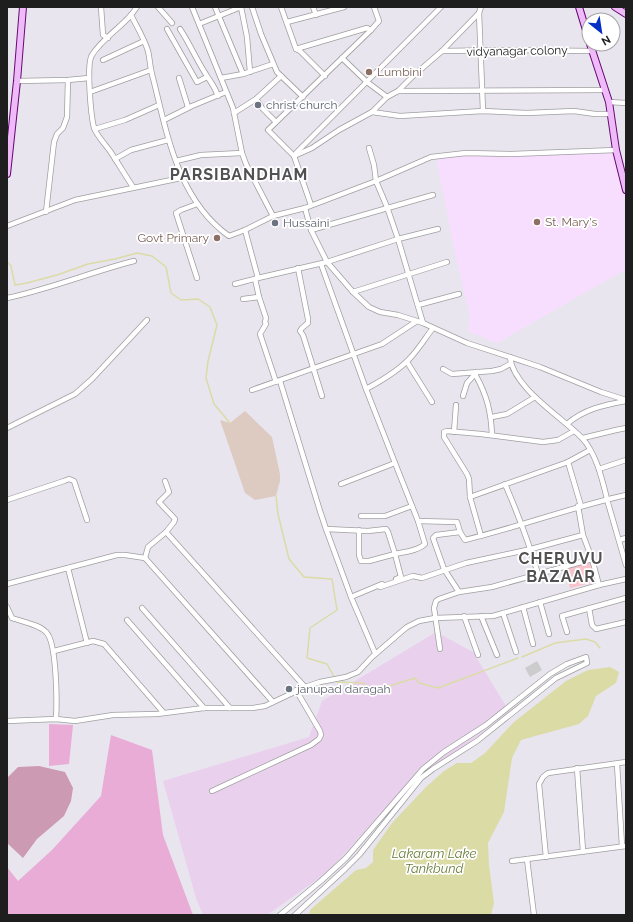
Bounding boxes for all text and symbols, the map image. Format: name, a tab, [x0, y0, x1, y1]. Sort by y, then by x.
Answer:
north arrow	[581, 12, 621, 52]
text: N	[599, 32, 613, 48]
street label: vidyanagar colony	[466, 43, 568, 59]
place label: Lumbini	[377, 65, 422, 79]
marker: Lumbini	[364, 67, 374, 77]
place label: christ church	[266, 98, 338, 112]
marker: christ church	[253, 100, 263, 110]
district label: PARSIBANDHAM	[170, 165, 308, 184]
place label: St. Mary's	[545, 215, 598, 229]
place label: Hussaini	[283, 216, 329, 230]
marker: St. Mary's	[532, 217, 542, 227]
marker: Hussaini	[270, 218, 280, 228]
place label: Govt Primary	[137, 231, 209, 245]
marker: Govt Primary	[212, 233, 222, 243]
district label: CHERUVU BAZAAR	[519, 549, 603, 586]
place label: janupad daragah	[295, 682, 391, 696]
marker: janupad daragah	[284, 684, 294, 694]
water label: Lakaram Lake Tankbund	[392, 846, 476, 876]

